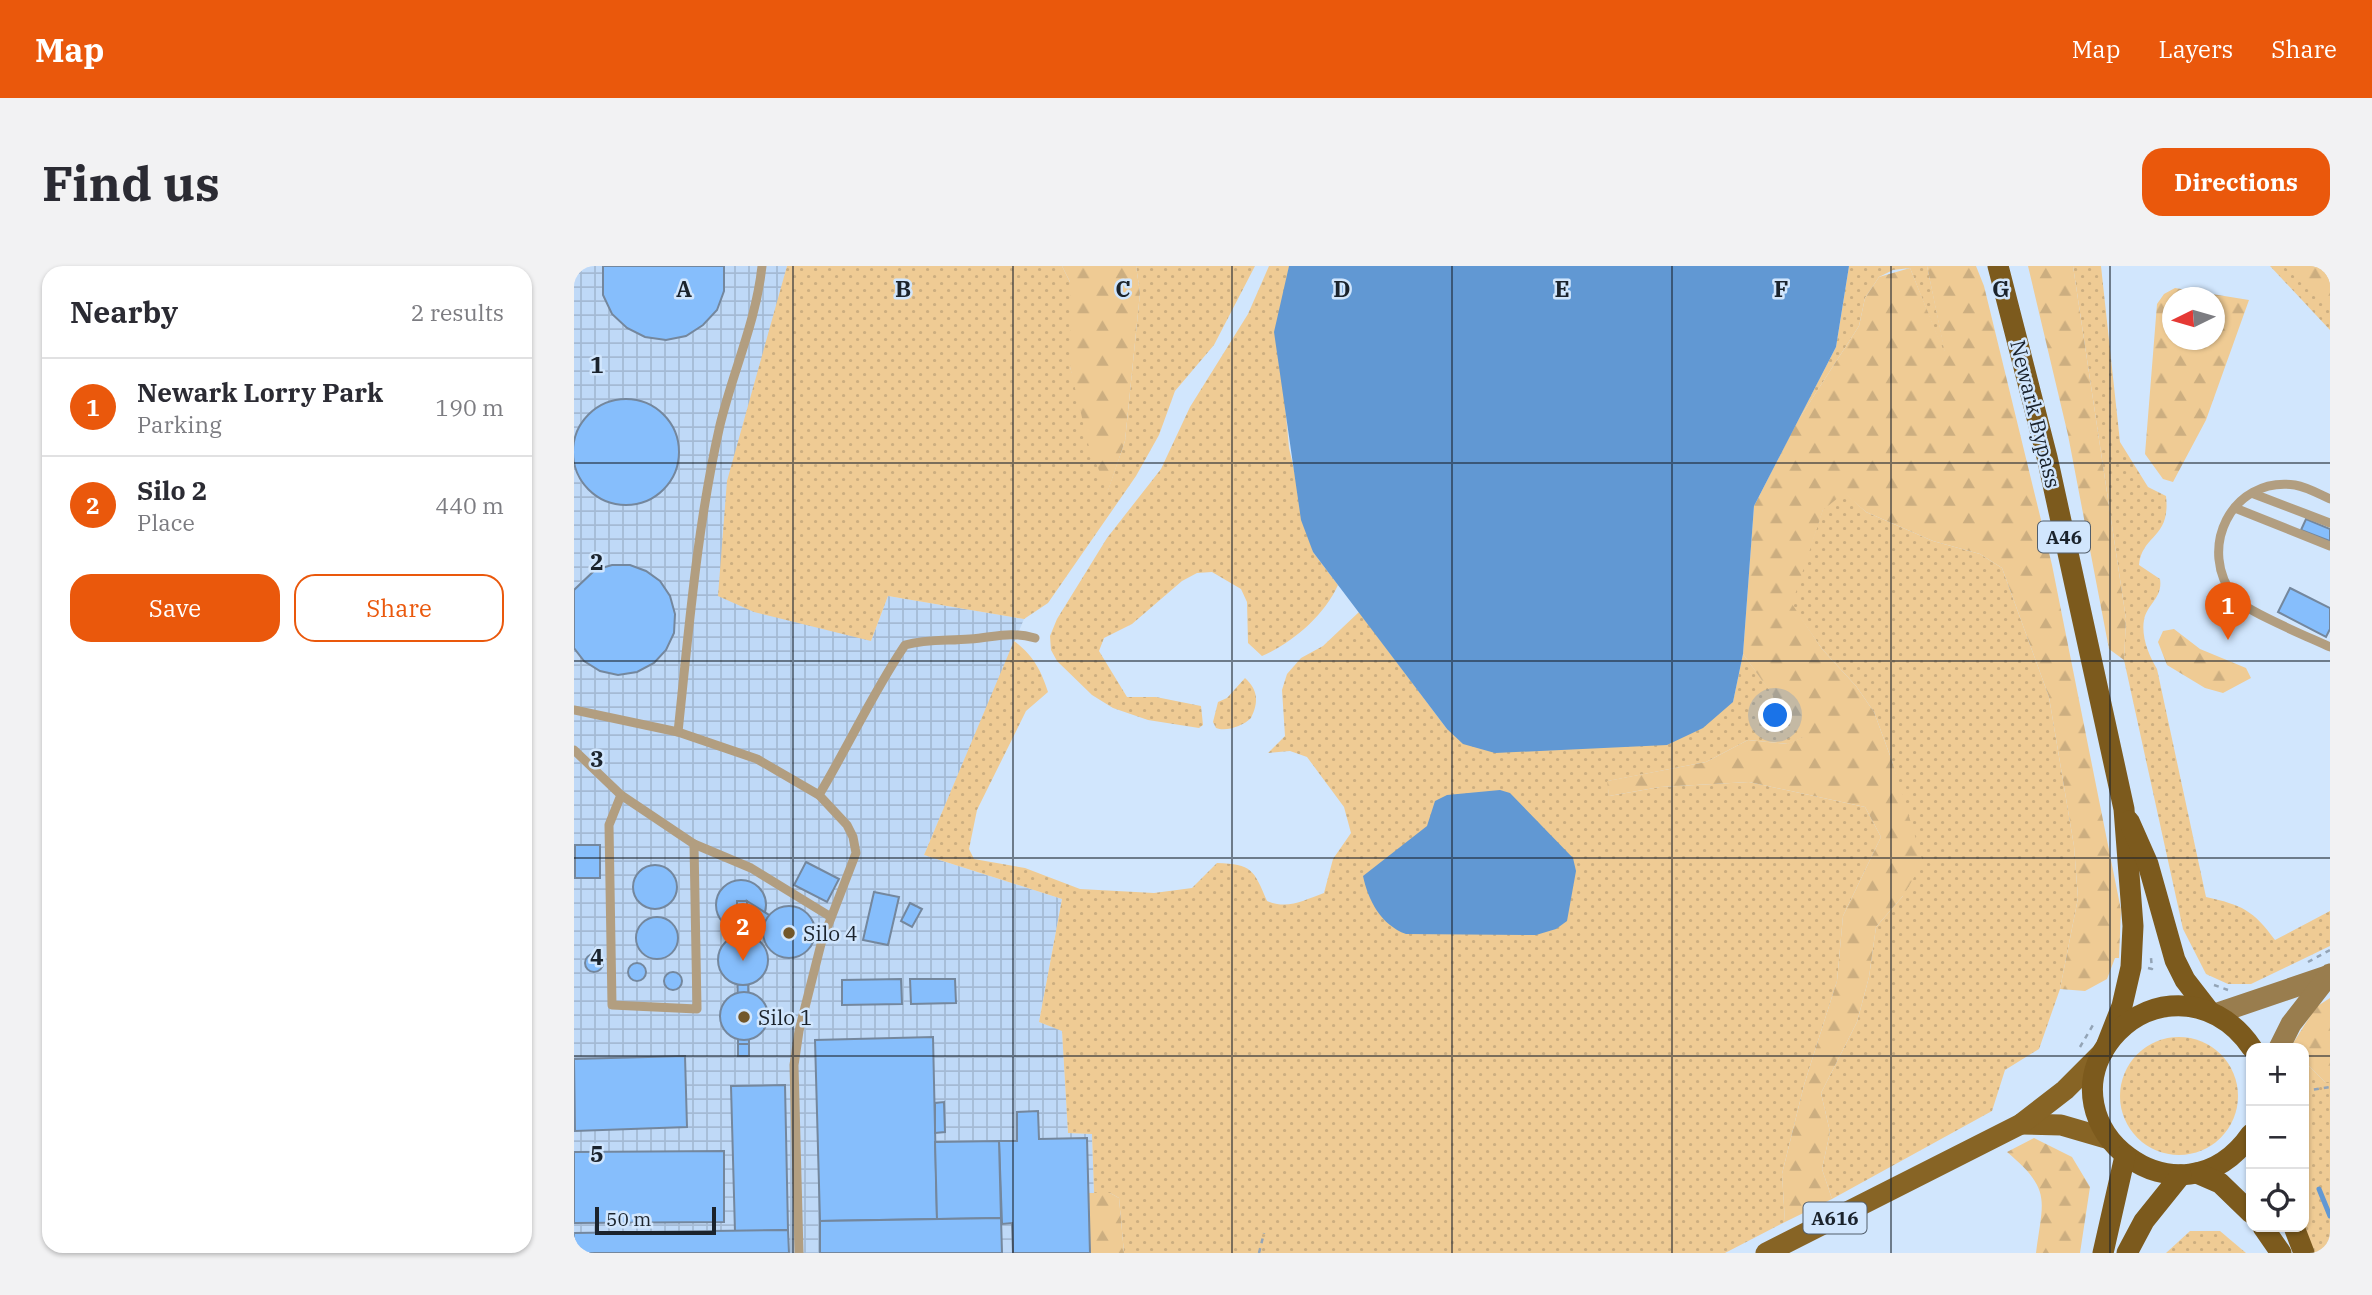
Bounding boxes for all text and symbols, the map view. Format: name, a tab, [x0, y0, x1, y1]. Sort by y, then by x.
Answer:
text: Map	[35, 28, 104, 71]
text: Map	[2072, 33, 2120, 65]
text: Layers	[2158, 33, 2233, 65]
text: Share	[2271, 33, 2337, 65]
button: Directions	[2142, 148, 2330, 216]
text: Find us	[42, 151, 220, 214]
text: A	[676, 273, 692, 303]
text: B	[895, 273, 911, 303]
text: C	[1115, 273, 1131, 303]
text: D	[1333, 273, 1351, 303]
text: E	[1554, 273, 1570, 303]
text: F	[1774, 273, 1788, 303]
text: G	[1992, 273, 2010, 303]
north arrow	[2162, 287, 2225, 350]
text: Nearby	[70, 292, 178, 331]
text: 2 results	[411, 297, 504, 327]
street label: Newark Bypass	[2004, 337, 2068, 491]
text: 1	[590, 349, 604, 379]
text: Newark Lorry Park	[137, 375, 383, 409]
text: 1	[86, 392, 100, 422]
text: 190 m	[435, 392, 504, 422]
text: Parking	[137, 409, 222, 439]
text: Silo 2	[137, 473, 207, 507]
text: 2	[86, 490, 100, 520]
text: 440 m	[435, 490, 504, 520]
text: Place	[137, 507, 195, 537]
road number: A46	[2038, 522, 2090, 552]
text: 2	[590, 546, 604, 576]
button: Save	[70, 574, 280, 642]
button: Share	[294, 574, 504, 642]
pin: 1	[2205, 582, 2251, 640]
your location	[1758, 698, 1792, 732]
text: 3	[590, 743, 604, 773]
pin: 2	[720, 903, 766, 961]
place label: Silo 4	[803, 919, 858, 947]
marker: Silo 4	[781, 925, 797, 941]
text: 4	[590, 941, 604, 971]
place label: Silo 1	[758, 1003, 813, 1031]
marker: Silo 1	[736, 1009, 752, 1025]
map controls	[2246, 1043, 2309, 1232]
button: +	[2246, 1043, 2309, 1106]
button: −	[2246, 1106, 2309, 1169]
text: 5	[590, 1138, 604, 1168]
button: locate	[2246, 1169, 2309, 1232]
road number: A616	[1804, 1202, 1866, 1234]
scale bar	[595, 1204, 716, 1236]
text: 50 m	[606, 1207, 651, 1231]

